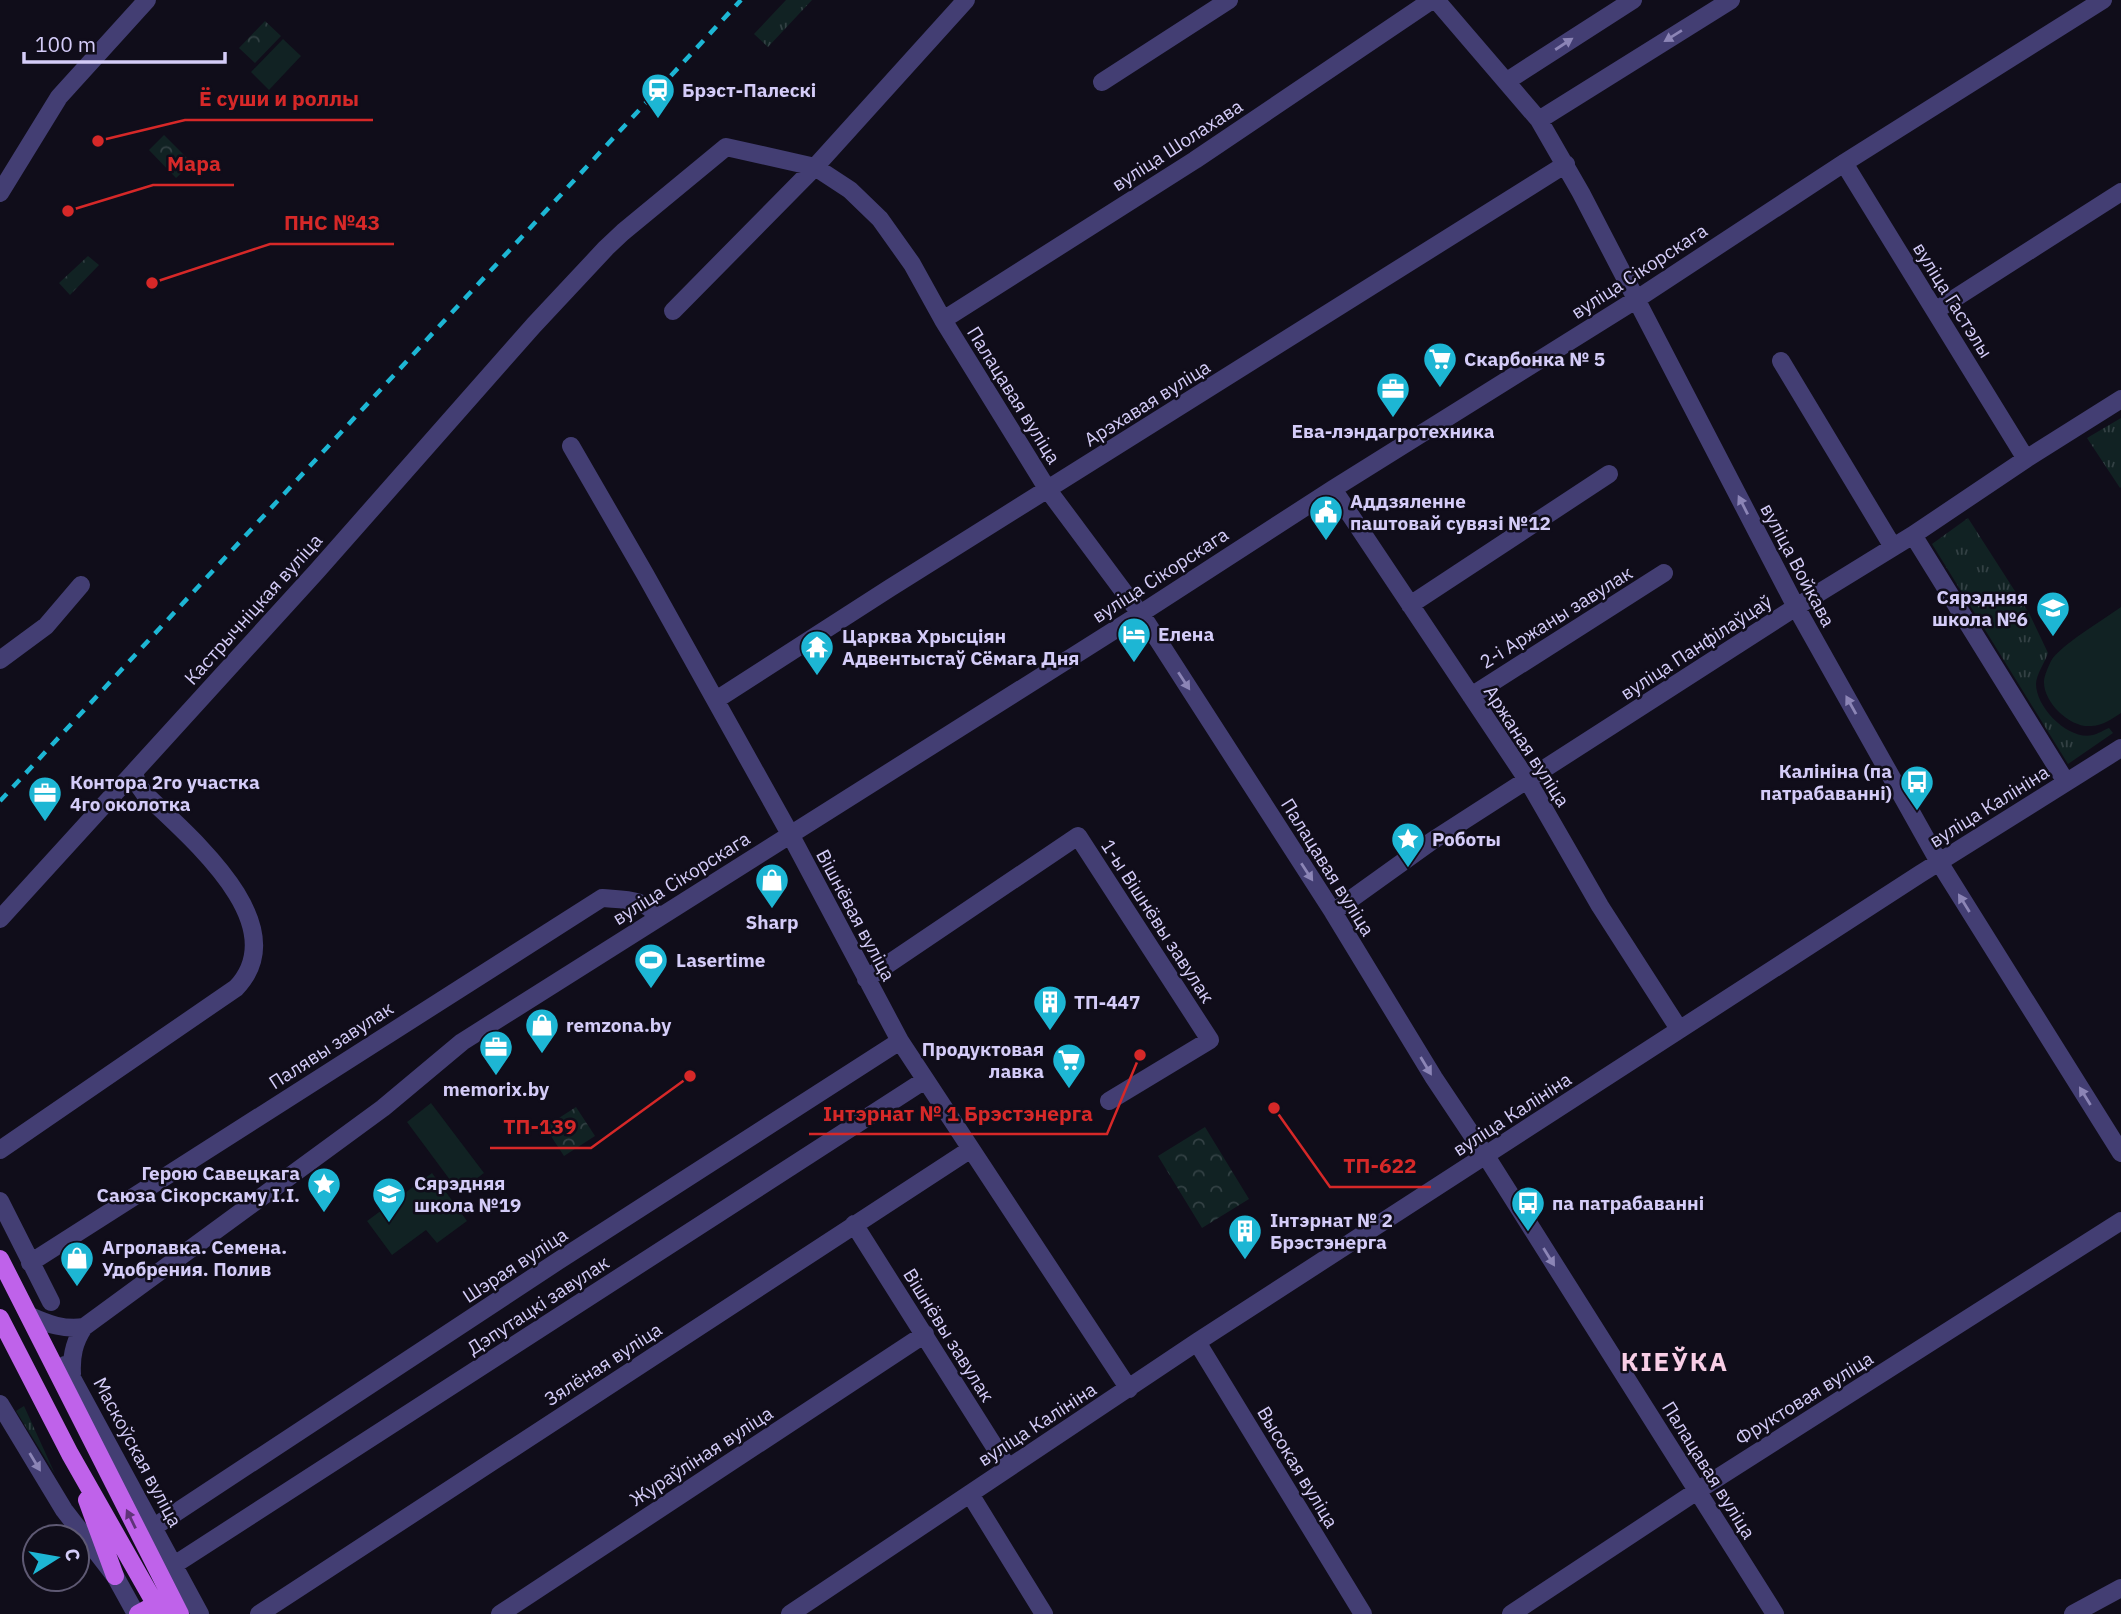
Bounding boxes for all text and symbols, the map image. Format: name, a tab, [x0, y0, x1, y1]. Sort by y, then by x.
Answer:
scale bar	[24, 21, 226, 65]
text: 100 m	[35, 30, 96, 58]
one-way arrow	[1664, 30, 1683, 43]
one-way arrow	[1555, 38, 1574, 51]
station icon: Брэст-Палескі	[639, 71, 677, 120]
callout: Ё суши и роллы	[185, 78, 373, 120]
place label: Брэст-Палескі	[682, 78, 816, 102]
text: Ё суши и роллы	[199, 84, 359, 112]
street label: вуліца Шолахава	[1107, 94, 1247, 196]
callout: Мара	[153, 143, 234, 185]
text: Мара	[167, 149, 221, 177]
callout: ПНС №43	[270, 202, 394, 244]
text: ПНС №43	[284, 208, 380, 236]
street label: вуліца Сікорскага	[1566, 218, 1712, 324]
street label: вуліца Гастэлы	[1908, 238, 1998, 362]
street label: Палацавая вуліца	[962, 322, 1066, 468]
supermarket icon: Скарбонка № 5	[1421, 340, 1459, 389]
place label: Скарбонка № 5	[1464, 347, 1605, 371]
street label: Арэхавая вуліца	[1079, 355, 1215, 451]
office icon: Ева-лэндагротехника	[1374, 370, 1412, 419]
place label: Ева-лэндагротехника	[1291, 419, 1495, 443]
place label: Аддзяленне паштовай сувязі №12	[1350, 489, 1551, 535]
public building icon: Аддзяленне паштовай сувязі №12	[1307, 493, 1345, 542]
one-way arrow	[1737, 495, 1749, 515]
street label: вуліца Войкава	[1755, 499, 1841, 631]
street label: вуліца Сікорскага	[1087, 522, 1233, 628]
street label: Кастрычніцкая вуліца	[179, 528, 327, 690]
street label: 2-і Аржаны завулак	[1475, 560, 1637, 674]
place label: Сярэдняя школа №6	[1932, 585, 2028, 631]
street label: вуліца Панфілаўцаў	[1616, 589, 1777, 705]
school or university icon: Сярэдняя школа №6	[2034, 589, 2072, 638]
hotel icon: Елена	[1115, 615, 1153, 664]
place label: Елена	[1158, 622, 1214, 646]
place label: Царква Хрысціян Адвентыстаў Сёмага Дня	[842, 624, 1079, 670]
temple icon: Царква Хрысціян Адвентыстаў Сёмага Дня	[798, 628, 836, 677]
one-way arrow	[1177, 671, 1190, 690]
street label: Аржаная вуліца	[1479, 681, 1575, 811]
one-way arrow	[1845, 696, 1857, 715]
place label: Калініна (па патрабаванні)	[1760, 759, 1892, 805]
street label: вуліца Калініна	[1925, 760, 2053, 852]
bus stop icon: Калініна (па патрабаванні)	[1898, 763, 1936, 812]
place label: Контора 2го участка 4го околотка	[70, 770, 260, 816]
office icon: Контора 2го участка 4го околотка	[26, 774, 64, 823]
street label: Палацавая вуліца	[1276, 794, 1380, 940]
place icon: Роботы	[1389, 820, 1427, 869]
street label: вуліца Сікорскага	[608, 826, 754, 930]
place label: Роботы	[1432, 827, 1501, 851]
street label: 1-ы Вішнёвы завулак	[1096, 835, 1220, 1007]
street label: Вішнёвая вуліца	[811, 845, 901, 985]
shop icon: Sharp	[753, 861, 791, 910]
one-way arrow	[1300, 863, 1314, 881]
one-way arrow	[1958, 893, 1971, 912]
place label: Sharp	[745, 910, 799, 934]
sports icon: Lasertime	[632, 941, 670, 990]
place label: Lasertime	[676, 948, 765, 972]
building icon: ТП-447	[1031, 983, 1069, 1032]
place label: ТП-447	[1074, 990, 1140, 1014]
street label: Палявы завулак	[264, 996, 398, 1094]
shop icon: remzona.by	[523, 1006, 561, 1055]
place label: remzona.by	[566, 1013, 672, 1037]
office icon: memorix.by	[477, 1028, 515, 1077]
place label: Продуктовая лавка	[922, 1037, 1044, 1083]
supermarket icon: Продуктовая лавка	[1050, 1041, 1088, 1090]
one-way arrow	[1420, 1056, 1433, 1075]
street label: вуліца Калініна	[1448, 1067, 1576, 1161]
place label: memorix.by	[443, 1077, 550, 1101]
one-way arrow	[2078, 1086, 2091, 1105]
callout: Інтэрнат № 1 Брэстэнерга	[809, 1092, 1107, 1134]
text: Інтэрнат № 1 Брэстэнерга	[823, 1099, 1093, 1127]
callout: ТП-139	[490, 1106, 591, 1148]
text: ТП-139	[503, 1112, 577, 1140]
callout: ТП-622	[1330, 1145, 1431, 1187]
text: ТП-622	[1343, 1151, 1417, 1179]
place label: Герою Савецкага Саюза Сікорскаму І.І.	[97, 1161, 300, 1207]
place icon: Герою Савецкага Саюза Сікорскаму І.І.	[305, 1165, 343, 1214]
place label: Сярэдняя школа №19	[414, 1171, 521, 1217]
school or university icon: Сярэдняя школа №19	[370, 1175, 408, 1224]
bus stop icon: па патрабаванні	[1509, 1184, 1547, 1233]
place label: па патрабаванні	[1552, 1191, 1704, 1215]
place label: Інтэрнат № 2 Брэстэнерга	[1270, 1208, 1393, 1254]
building icon: Інтэрнат № 2 Брэстэнерга	[1226, 1212, 1264, 1261]
street label: Шэрая вуліца	[458, 1222, 572, 1308]
place label: Агролавка. Семена. Удобрения. Полив	[102, 1235, 287, 1281]
shop icon: Агролавка. Семена. Удобрения. Полив	[58, 1239, 96, 1288]
one-way arrow	[1543, 1247, 1556, 1267]
street label: Дэпутацкі завулак	[462, 1250, 614, 1360]
street label: Вішнёвы завулак	[898, 1264, 1000, 1406]
street label: Зялёная вуліца	[540, 1317, 666, 1411]
district label: КІЕЎКА	[1621, 1344, 1729, 1378]
street label: Фруктовая вуліца	[1731, 1346, 1877, 1450]
street label: Маскоўская вуліца	[88, 1373, 188, 1531]
street label: вуліца Калініна	[973, 1377, 1101, 1471]
street label: Палацавая вуліца	[1657, 1397, 1761, 1543]
street label: Жураўліная вуліца	[625, 1401, 777, 1511]
street label: Высокая вуліца	[1252, 1402, 1344, 1532]
one-way arrow	[29, 1453, 42, 1472]
one-way arrow	[126, 1509, 137, 1529]
north arrow	[21, 1523, 91, 1593]
text: С	[60, 1546, 86, 1563]

